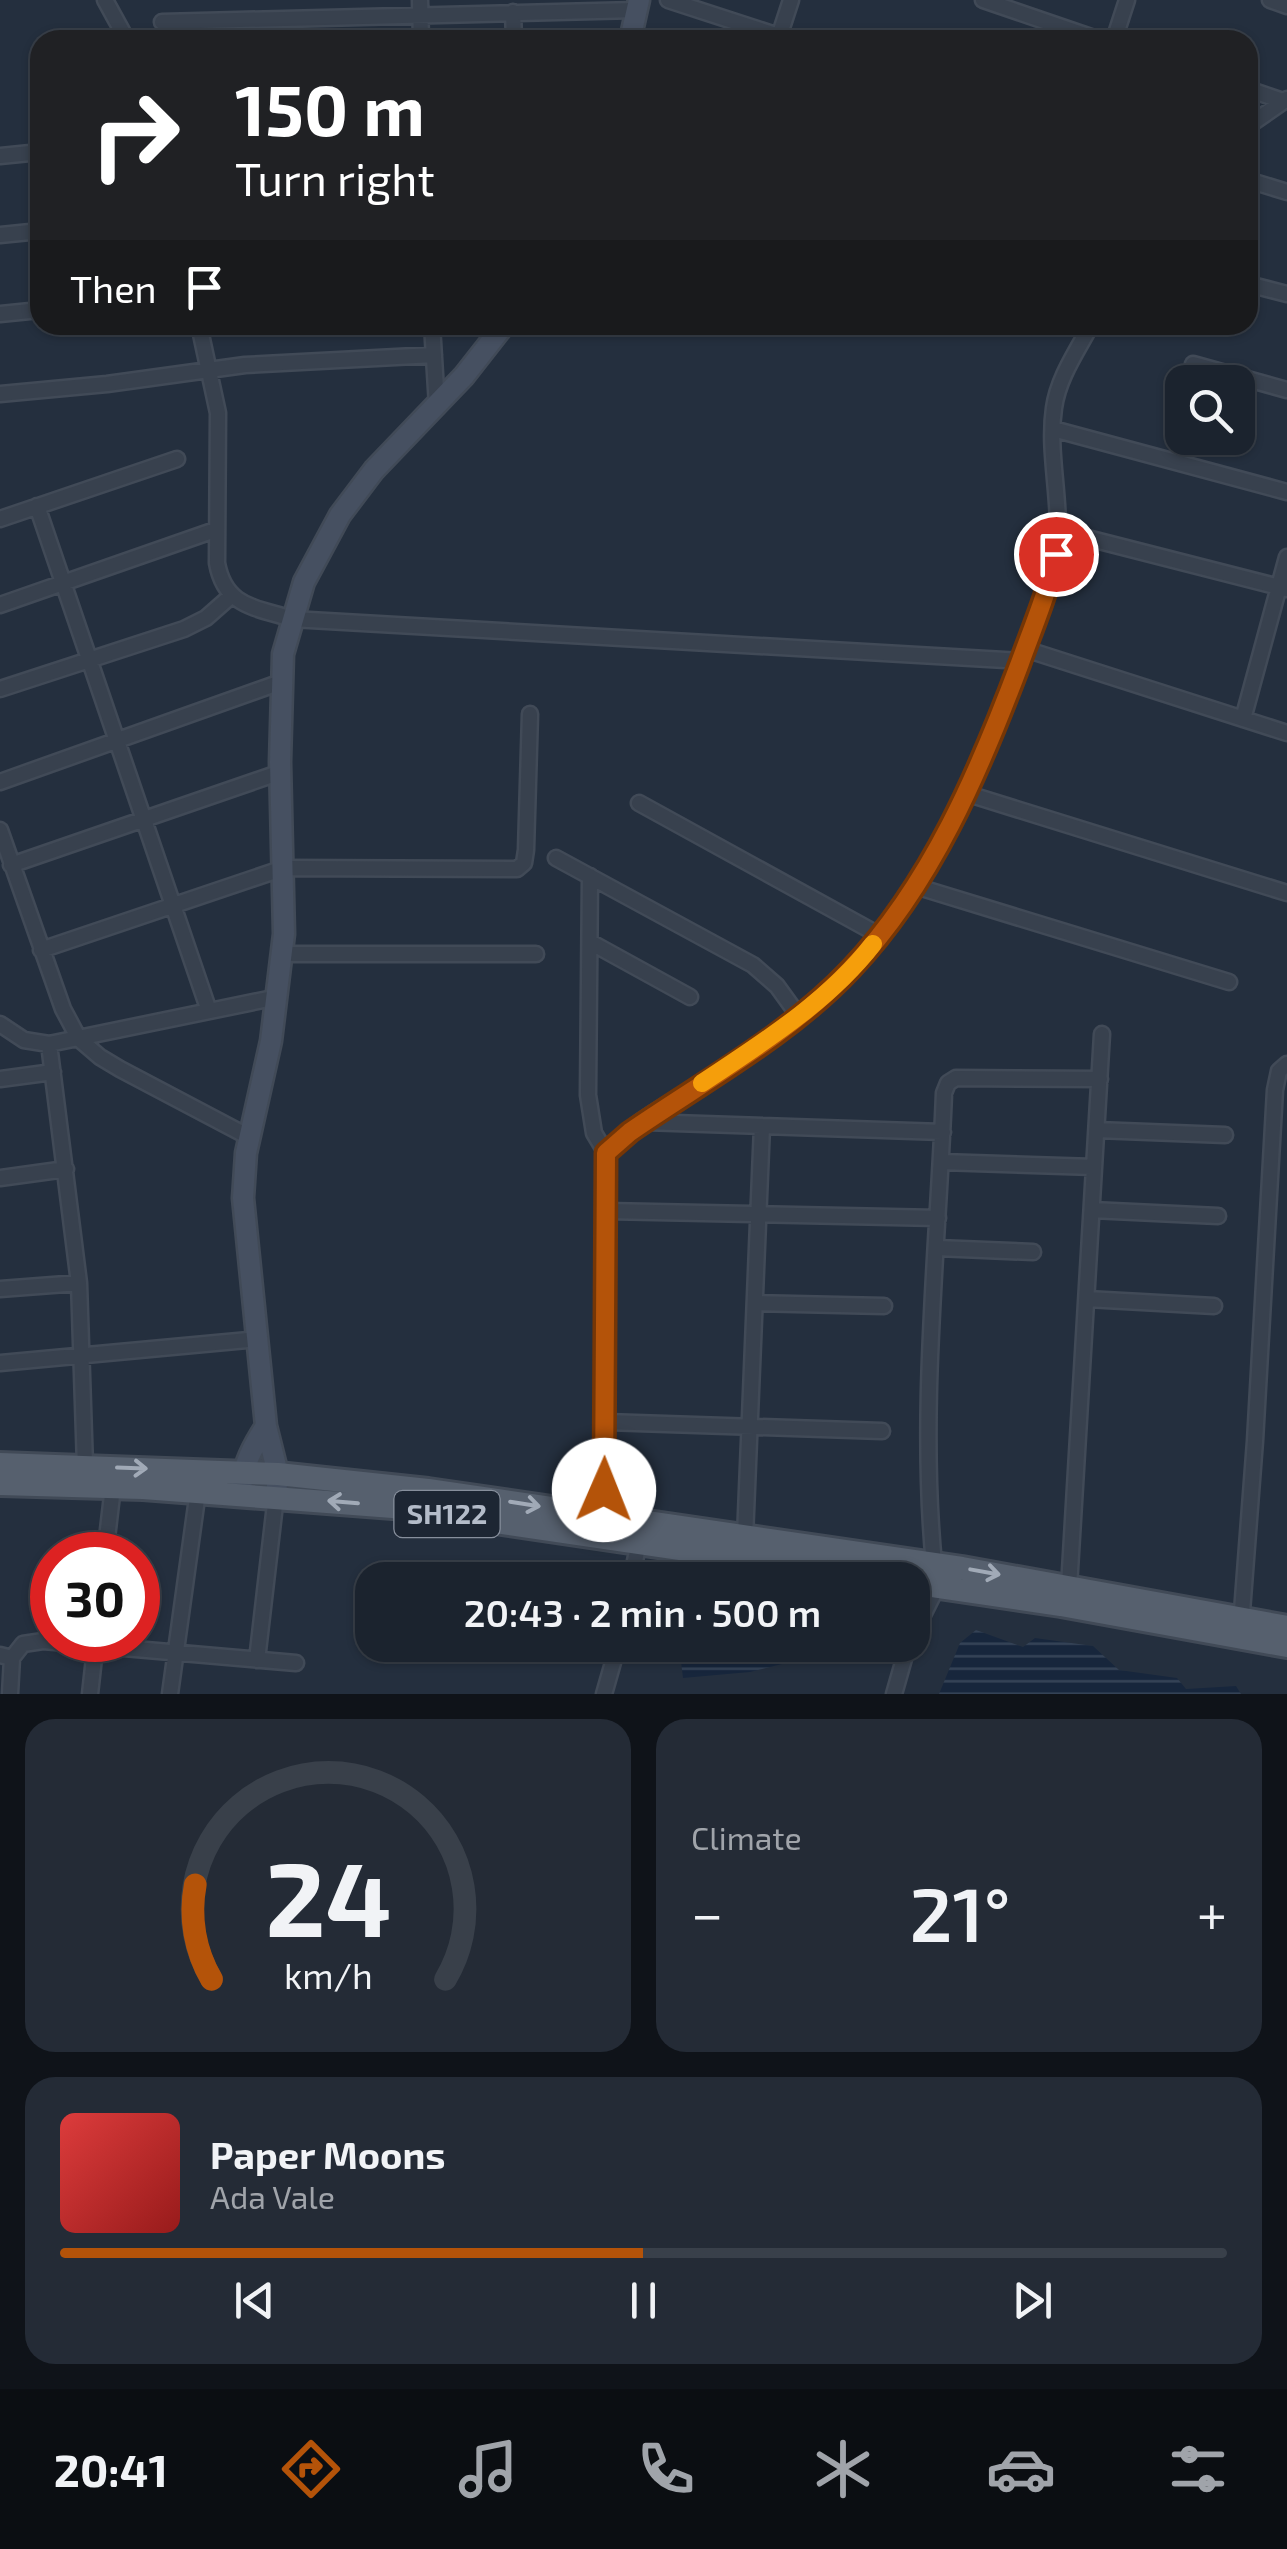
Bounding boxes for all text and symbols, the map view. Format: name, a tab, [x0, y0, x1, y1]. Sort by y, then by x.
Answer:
text: 150 m	[235, 66, 425, 150]
icon: right	[70, 70, 200, 200]
text: Turn right	[235, 151, 435, 205]
icon: arrive	[177, 260, 232, 315]
text: Then	[70, 265, 157, 311]
map controls	[1165, 365, 1255, 455]
button: search	[1165, 365, 1255, 455]
pin	[1014, 512, 1099, 597]
icon: arrive	[1029, 527, 1084, 582]
position arrow	[552, 1438, 656, 1542]
one-way arrow	[116, 1458, 148, 1477]
road number: SH122	[394, 1491, 500, 1537]
one-way arrow	[327, 1493, 359, 1512]
one-way arrow	[509, 1495, 541, 1514]
speed limit sign: 30	[30, 1532, 160, 1662]
one-way arrow	[969, 1563, 1001, 1582]
text: 20:43 · 2 min · 500 m	[464, 1589, 821, 1635]
text: Climate	[691, 1818, 802, 1856]
text: 24	[265, 1833, 391, 1958]
text: 21°	[910, 1867, 1010, 1957]
text: −	[691, 1879, 723, 1945]
text: +	[1197, 1879, 1227, 1945]
text: km/h	[284, 1953, 372, 1996]
text: Paper Moons	[210, 2131, 446, 2177]
text: Ada Vale	[210, 2177, 335, 2215]
icon: previous	[227, 2273, 282, 2328]
icon: pause	[616, 2273, 671, 2328]
icon: next	[1005, 2273, 1060, 2328]
icon: directions	[276, 2434, 346, 2504]
icon: music	[453, 2434, 523, 2504]
icon: phone	[631, 2434, 701, 2504]
icon: climate	[808, 2434, 878, 2504]
icon: car	[986, 2434, 1056, 2504]
icon: filters	[1163, 2434, 1233, 2504]
text: 20:41	[54, 2442, 168, 2496]

